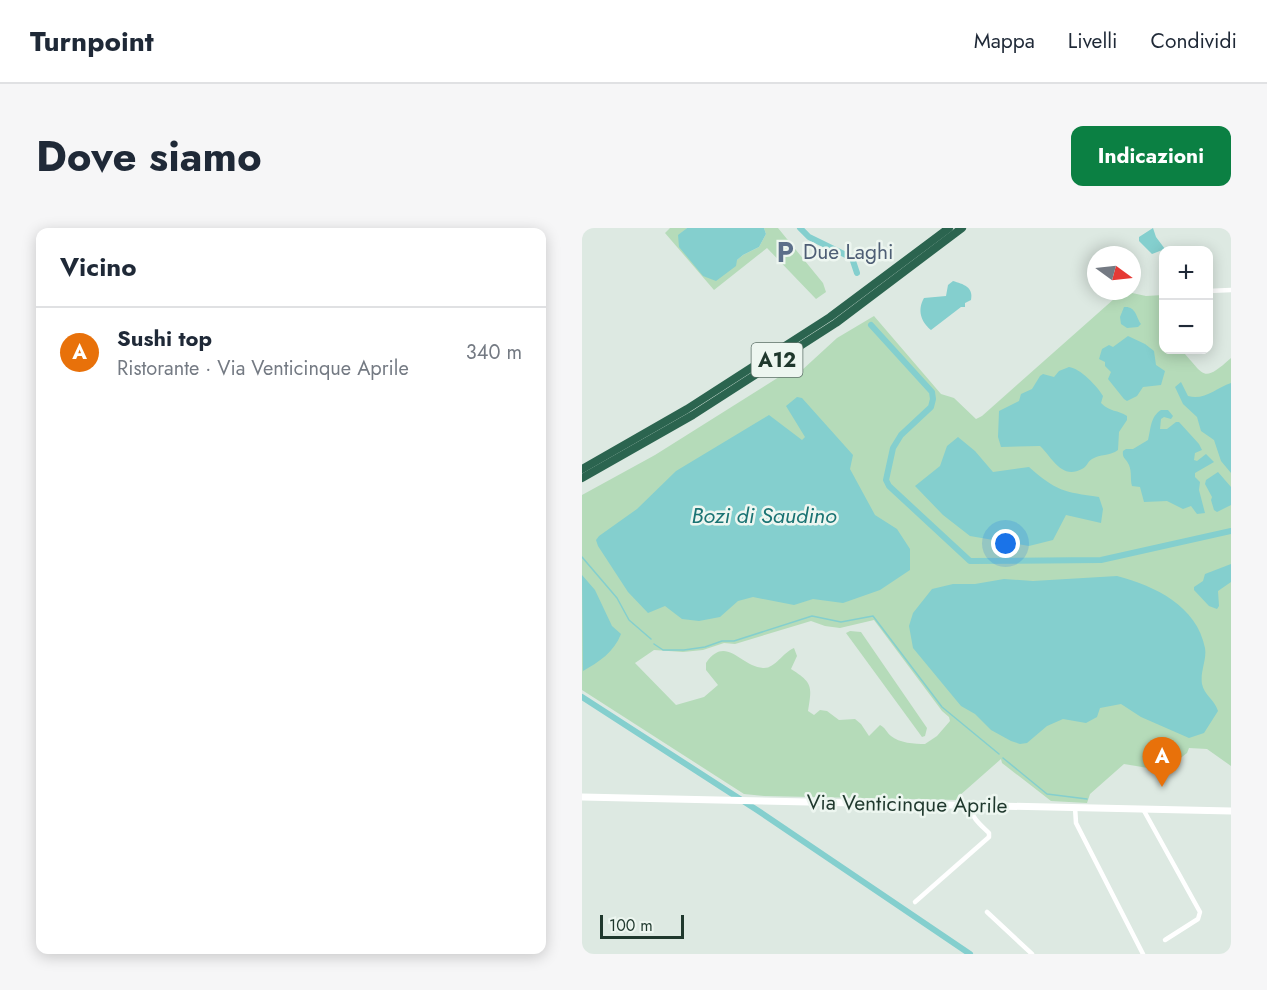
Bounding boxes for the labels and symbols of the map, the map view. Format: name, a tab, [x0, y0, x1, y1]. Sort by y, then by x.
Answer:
place label: Due Laghi	[803, 237, 893, 267]
parking icon: Due Laghi	[772, 239, 798, 265]
north arrow	[1087, 246, 1141, 300]
road number: A12	[752, 343, 802, 377]
water label: Bozi di Saudino	[691, 499, 837, 531]
your location	[991, 529, 1020, 558]
pin: A	[1142, 738, 1182, 787]
street label: Via Venticinque Aprile	[806, 787, 1008, 821]
scale bar	[600, 912, 684, 940]

